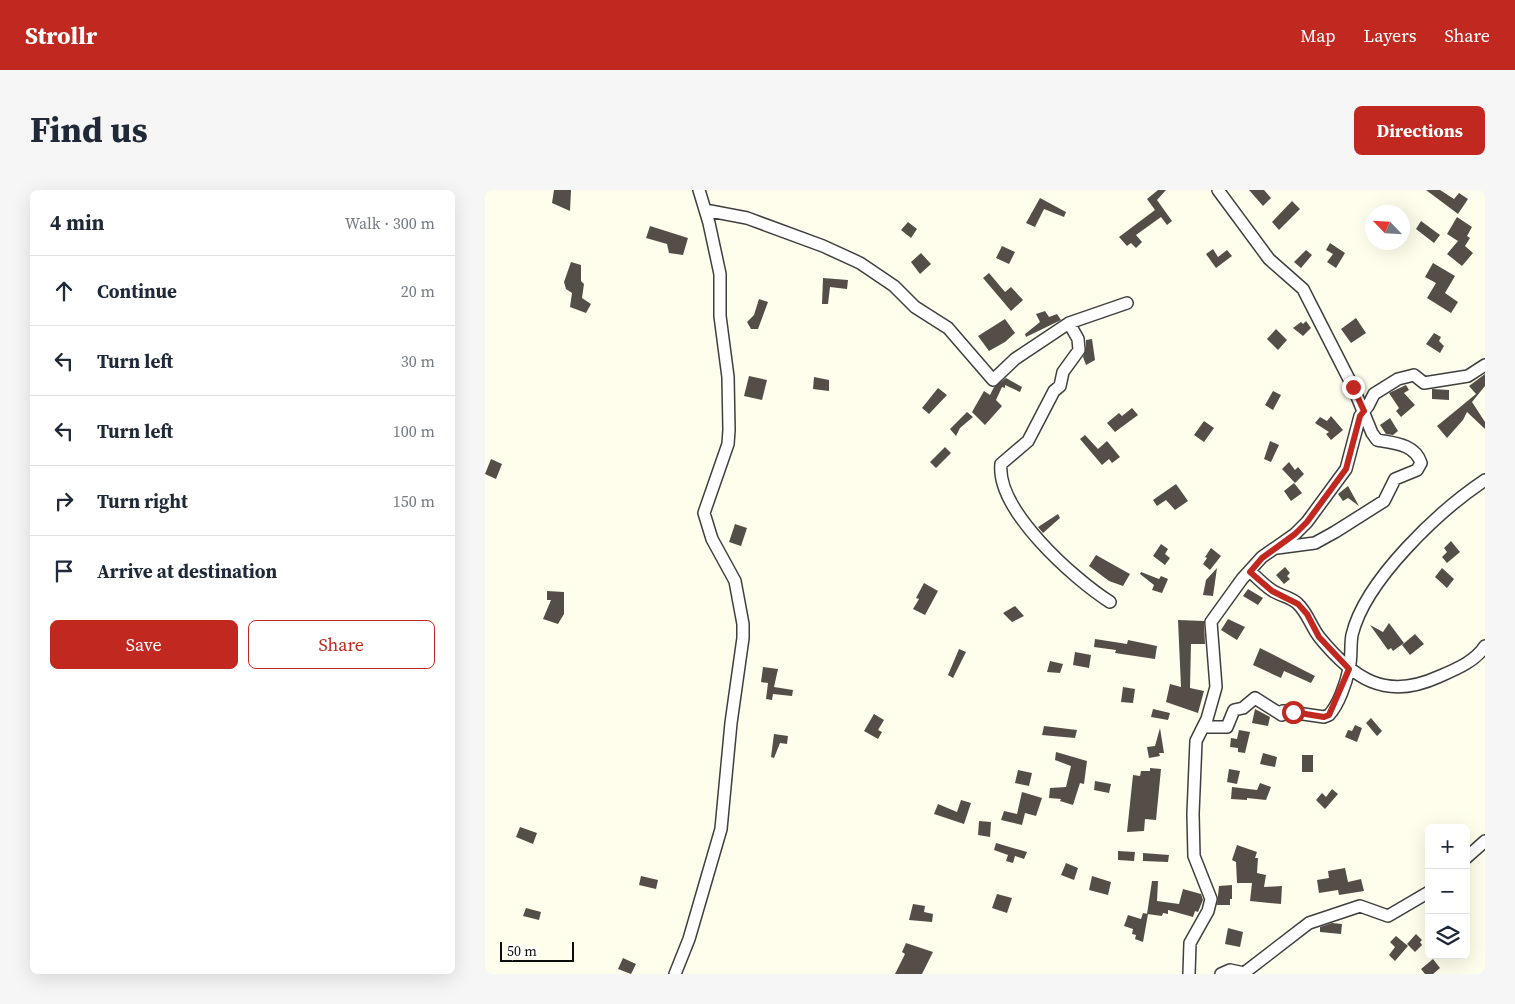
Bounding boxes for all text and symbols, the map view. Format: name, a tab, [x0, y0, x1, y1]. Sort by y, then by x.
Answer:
text: Strollr	[25, 19, 97, 52]
text: Map	[1300, 23, 1335, 48]
text: Layers	[1363, 23, 1416, 48]
text: Share	[1444, 23, 1490, 48]
text: Find us	[30, 106, 148, 154]
button: Directions	[1354, 106, 1485, 155]
north arrow	[1365, 205, 1410, 250]
text: 4 min	[50, 208, 105, 237]
text: Walk · 300 m	[345, 212, 435, 234]
icon: ahead	[50, 277, 78, 305]
text: Continue	[97, 278, 177, 304]
text: 20 m	[401, 280, 435, 302]
icon: left	[50, 347, 78, 375]
text: Turn left	[97, 348, 173, 374]
text: 30 m	[401, 350, 435, 372]
route end	[1342, 376, 1365, 399]
icon: left	[50, 417, 78, 445]
text: Turn left	[97, 418, 173, 444]
text: 100 m	[393, 420, 435, 442]
icon: right	[50, 487, 78, 515]
text: Turn right	[97, 488, 188, 514]
text: 150 m	[393, 490, 435, 512]
icon: arrive	[50, 557, 78, 585]
text: Arrive at destination	[97, 558, 277, 584]
button: Save	[50, 620, 238, 669]
button: Share	[248, 620, 435, 669]
route start	[1282, 701, 1305, 724]
map controls	[1425, 824, 1470, 959]
button: +	[1425, 824, 1470, 869]
button: −	[1425, 869, 1470, 914]
button: layers	[1425, 914, 1470, 959]
scale bar	[500, 939, 574, 962]
text: 50 m	[507, 941, 537, 961]

